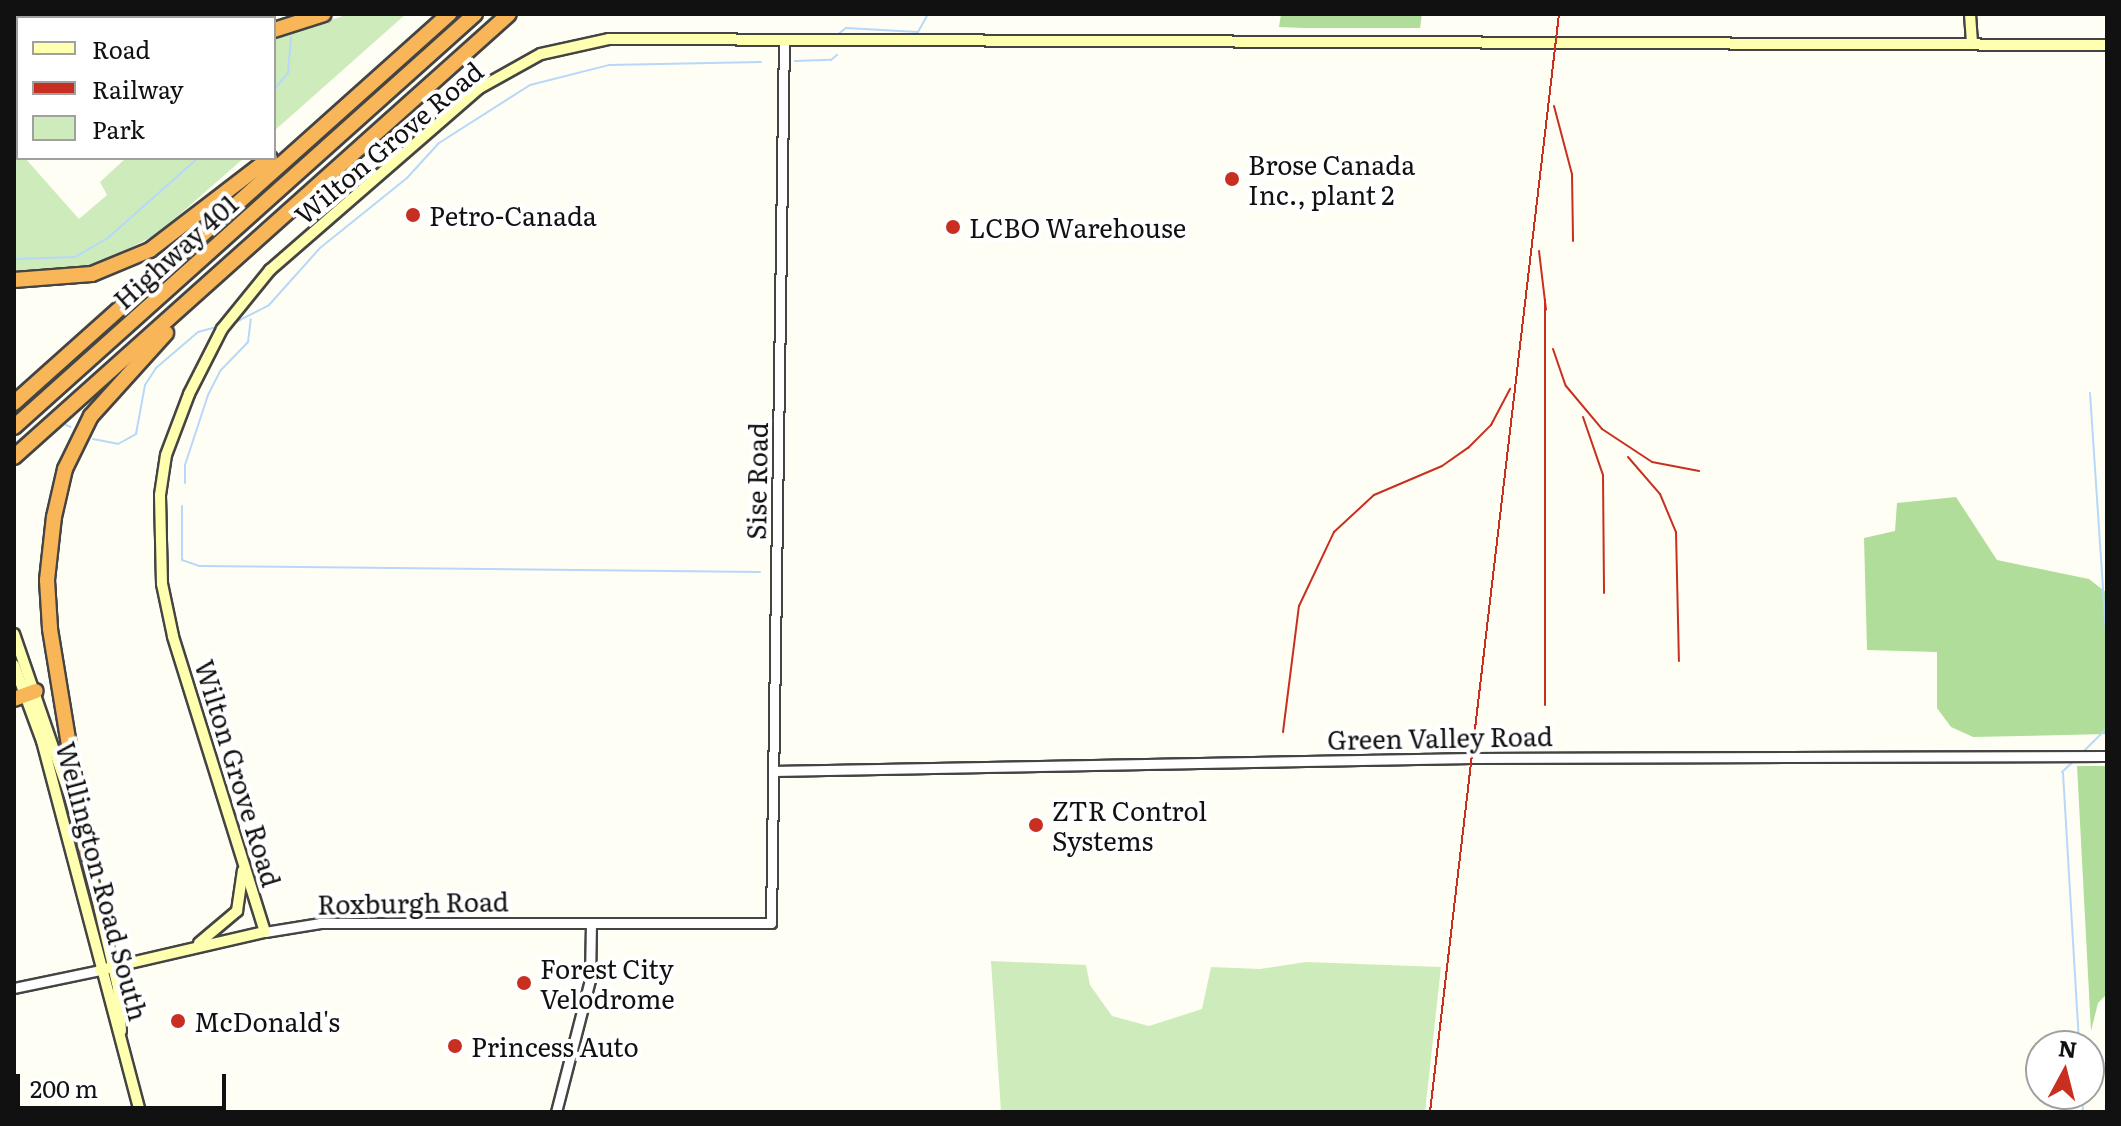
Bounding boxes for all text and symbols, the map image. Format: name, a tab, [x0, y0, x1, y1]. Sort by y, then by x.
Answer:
legend	[16, 16, 276, 160]
text: Road	[92, 31, 150, 66]
street label: Wilton Grove Road	[288, 54, 488, 230]
text: Railway	[92, 71, 184, 106]
text: Park	[92, 111, 145, 146]
place label: Brose Canada Inc., plant 2	[1248, 148, 1415, 210]
marker: Brose Canada Inc., plant 2	[1223, 170, 1241, 188]
street label: Highway 401	[107, 187, 243, 315]
place label: Petro-Canada	[429, 199, 597, 231]
marker: Petro-Canada	[404, 206, 422, 224]
place label: LCBO Warehouse	[969, 211, 1186, 243]
marker: LCBO Warehouse	[944, 218, 962, 236]
street label: Sise Road	[739, 422, 773, 540]
street label: Wilton Grove Road	[190, 656, 288, 890]
street label: Green Valley Road	[1327, 719, 1553, 755]
street label: Wellington Road South	[51, 738, 155, 1024]
place label: ZTR Control Systems	[1052, 794, 1207, 856]
marker: ZTR Control Systems	[1027, 816, 1045, 834]
street label: Roxburgh Road	[317, 885, 509, 919]
place label: Forest City Velodrome	[540, 952, 675, 1014]
marker: Forest City Velodrome	[515, 974, 533, 992]
place label: McDonald's	[194, 1005, 340, 1037]
marker: McDonald's	[169, 1012, 187, 1030]
place label: Princess Auto	[471, 1030, 639, 1062]
north arrow	[2025, 1030, 2105, 1110]
text: N	[2057, 1030, 2079, 1065]
marker: Princess Auto	[446, 1037, 464, 1055]
scale bar	[20, 1058, 230, 1108]
text: 200 m	[30, 1070, 98, 1105]

